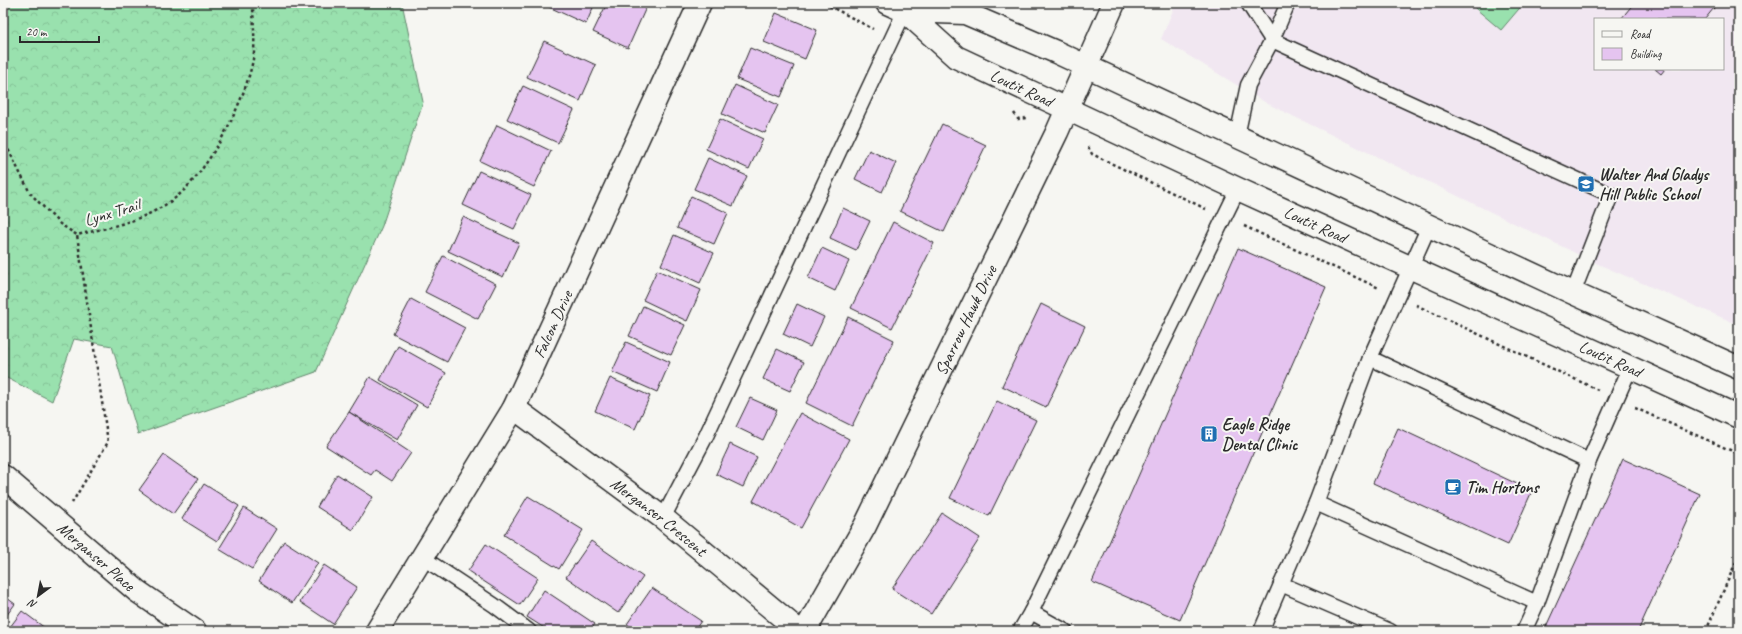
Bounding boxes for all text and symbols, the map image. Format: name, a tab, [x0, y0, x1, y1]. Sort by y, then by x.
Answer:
scale bar	[20, 18, 99, 44]
legend	[1594, 18, 1724, 70]
text: 20 m	[26, 24, 48, 40]
text: Road	[1630, 26, 1652, 42]
text: Building	[1630, 46, 1662, 62]
street label: Loutit Road	[987, 65, 1058, 113]
place label: Walter And Gladys Hill Public School	[1599, 164, 1710, 205]
school or university icon: Walter And Gladys Hill Public School	[1576, 174, 1596, 194]
street label: Lynx Trail	[82, 193, 145, 231]
street label: Loutit Road	[1281, 201, 1352, 249]
street label: Sparrow Hawk Drive	[930, 261, 1002, 379]
street label: Falcon Drive	[528, 286, 578, 361]
street label: Loutit Road	[1576, 336, 1647, 383]
place label: Eagle Ridge Dental Clinic	[1222, 414, 1298, 455]
building icon: Eagle Ridge Dental Clinic	[1199, 424, 1219, 444]
street label: Merganser Crescent	[606, 473, 713, 562]
cafe icon: Tim Hortons	[1443, 477, 1463, 497]
place label: Tim Hortons	[1466, 477, 1541, 498]
street label: Merganser Place	[53, 517, 140, 597]
north arrow	[18, 576, 58, 616]
text: N	[24, 596, 39, 612]

